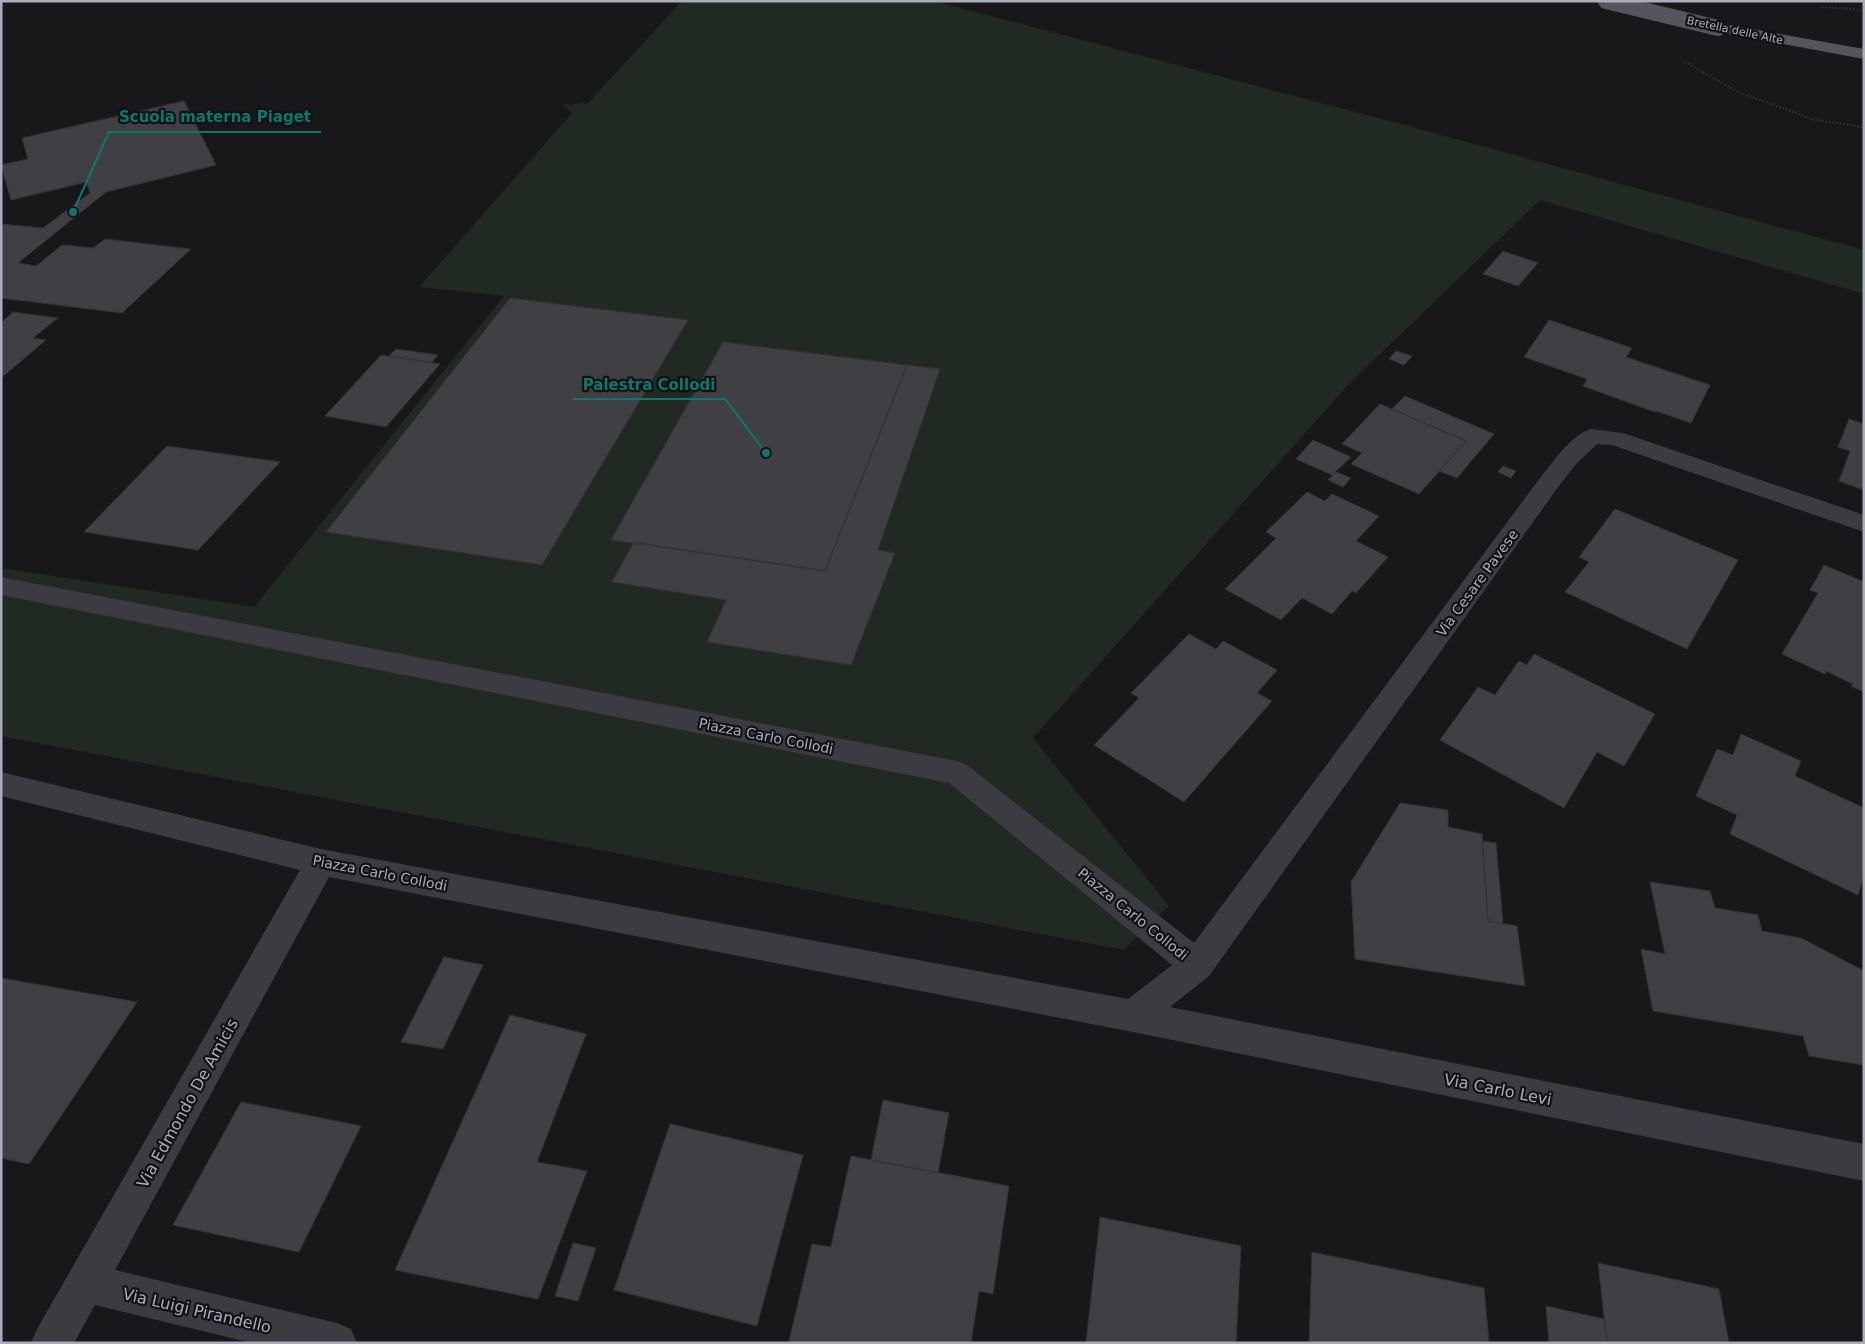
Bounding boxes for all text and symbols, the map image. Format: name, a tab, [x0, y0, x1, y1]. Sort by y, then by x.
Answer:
street label: Bretella delle Alte	[1686, 14, 1784, 47]
callout: Scuola materna Piaget	[109, 102, 321, 132]
text: Scuola materna Piaget	[119, 108, 311, 126]
callout: Palestra Collodi	[573, 369, 725, 399]
text: Palestra Collodi	[583, 376, 715, 394]
street label: Via Cesare Pavese	[1433, 526, 1521, 640]
street label: Piazza Carlo Collodi	[697, 715, 835, 757]
street label: Piazza Carlo Collodi	[311, 852, 449, 894]
street label: Piazza Carlo Collodi	[1075, 865, 1191, 963]
street label: Via Edmondo De Amicis	[133, 1015, 242, 1191]
street label: Via Carlo Levi	[1442, 1070, 1553, 1109]
street label: Via Luigi Pirandello	[121, 1284, 273, 1337]

